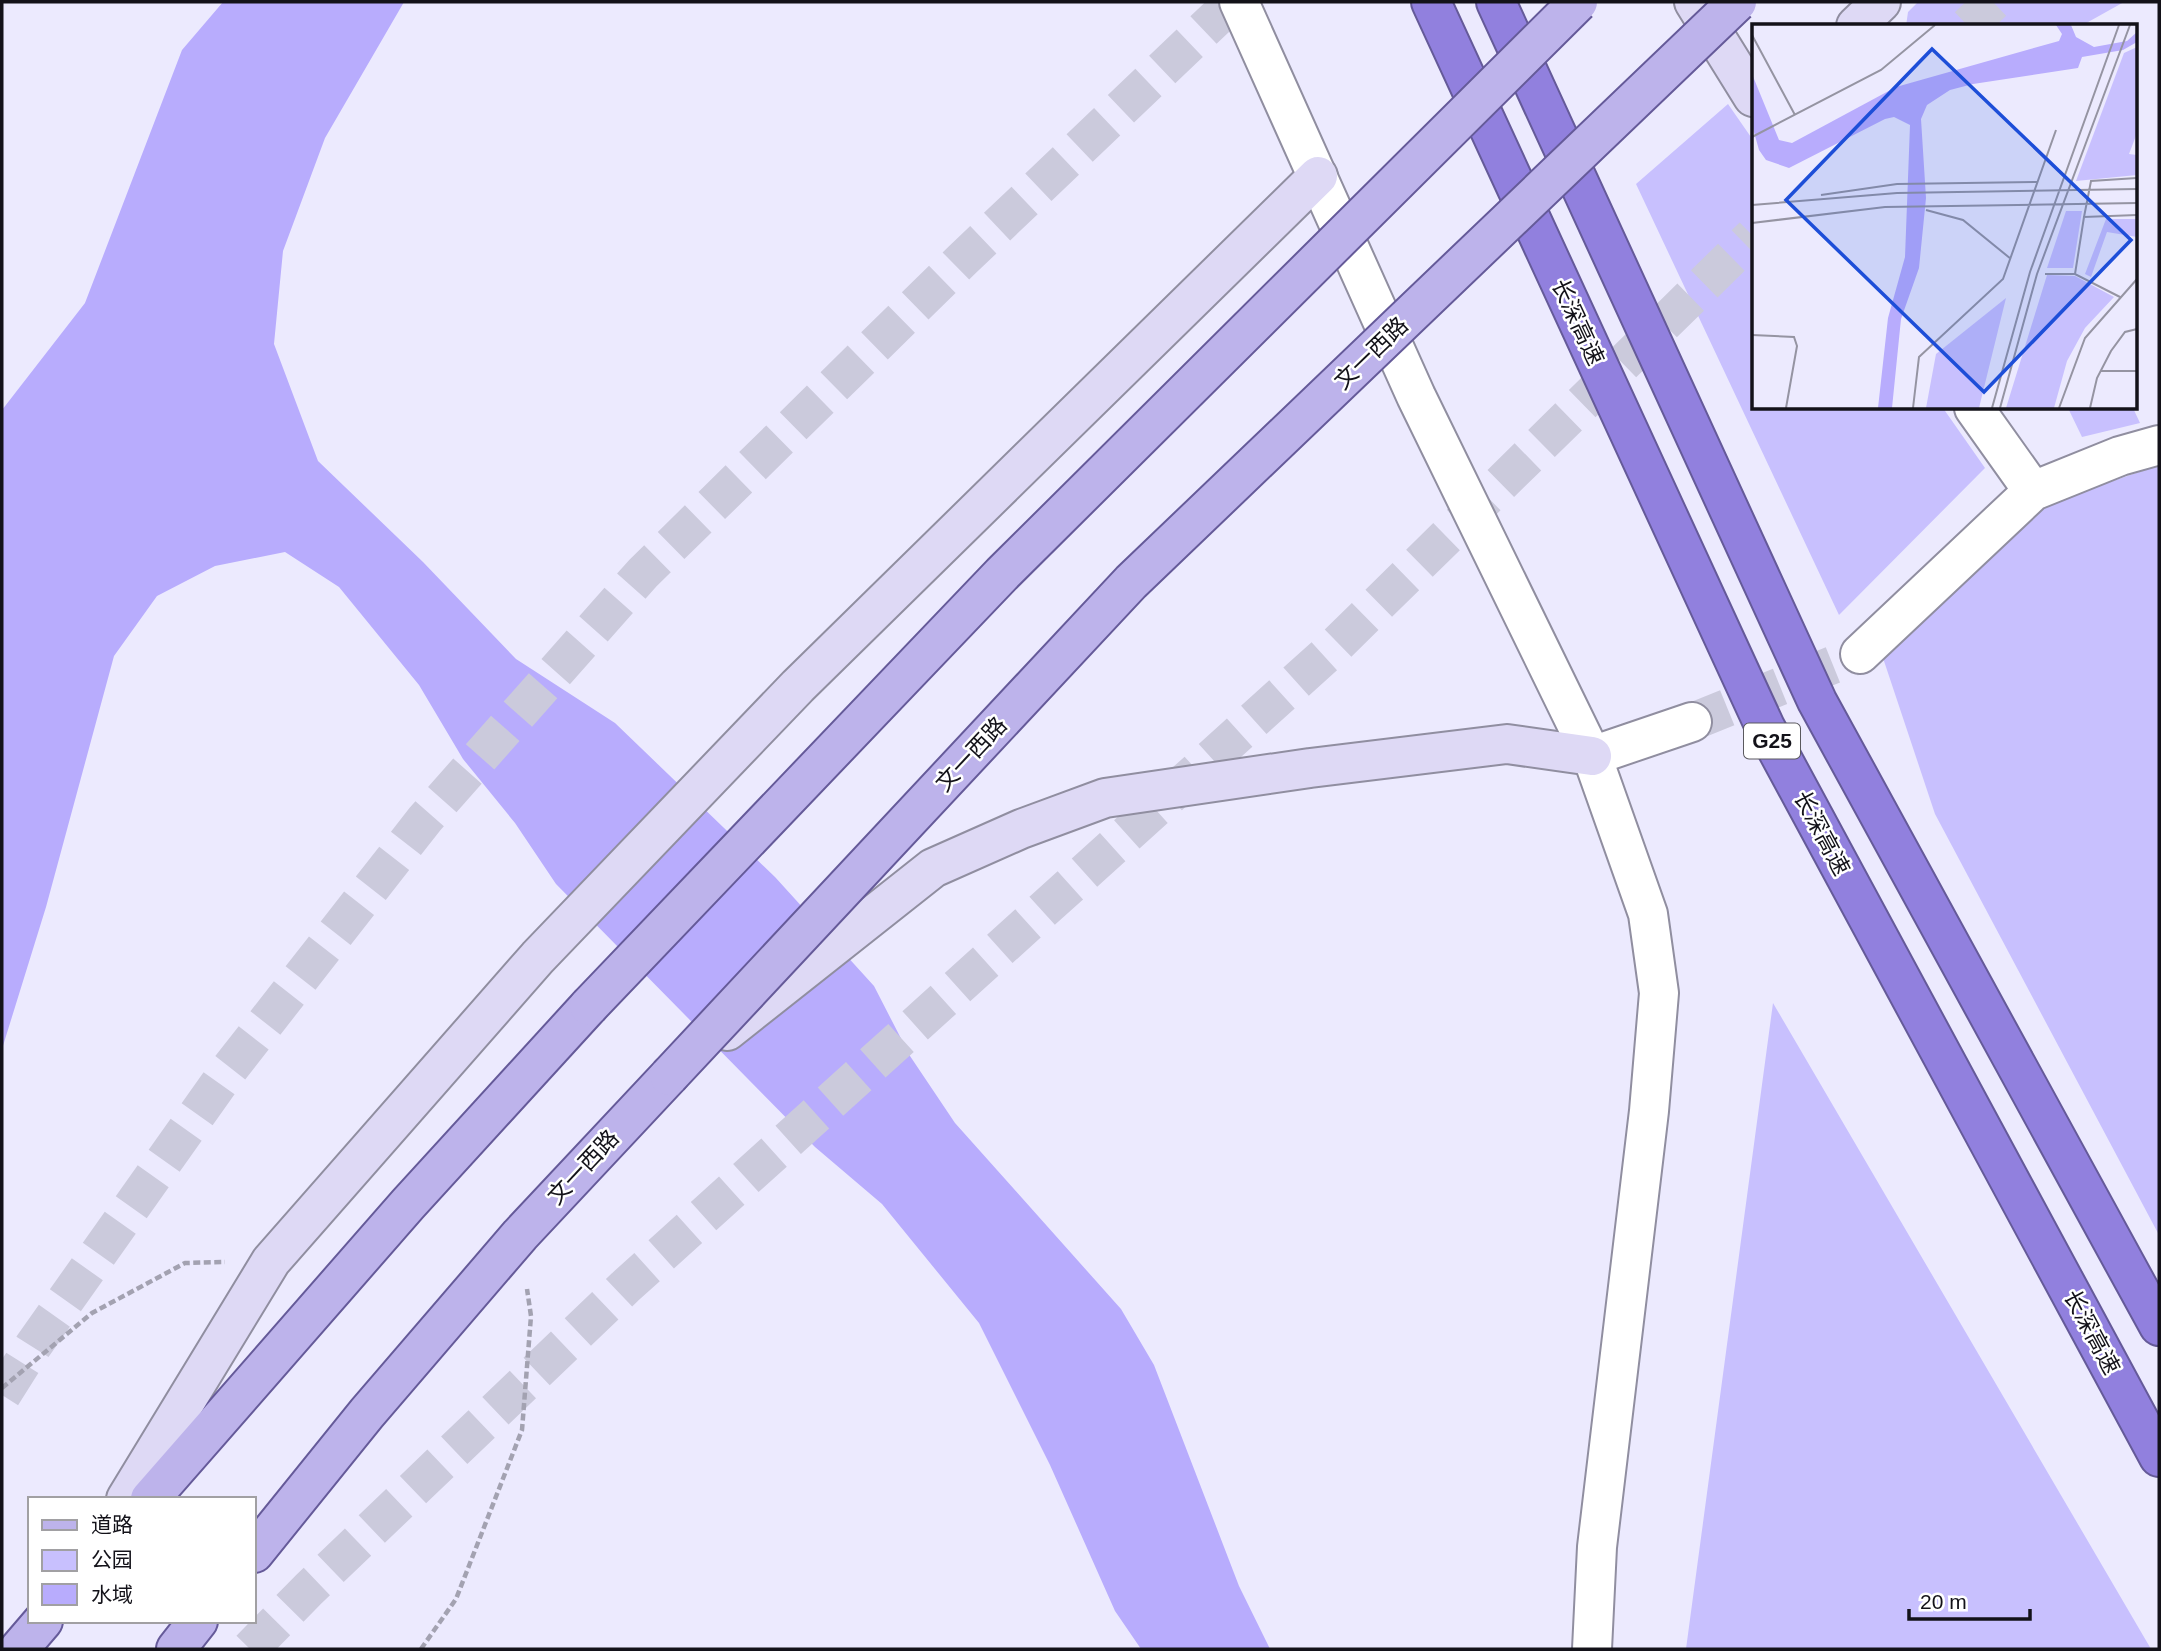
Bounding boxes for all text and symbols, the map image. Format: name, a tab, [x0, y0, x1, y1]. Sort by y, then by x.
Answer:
inset map	[1752, 24, 2136, 410]
street label: 长深高速	[1547, 275, 1609, 369]
street label: 文一西路	[1329, 312, 1413, 394]
street label: 文一西路	[930, 711, 1012, 797]
road number: G25	[1744, 724, 1800, 758]
street label: 长深高速	[1789, 786, 1855, 880]
street label: 文一西路	[542, 1124, 624, 1210]
street label: 长深高速	[2059, 1285, 2125, 1379]
legend	[28, 1497, 256, 1623]
text: 道路	[91, 1513, 133, 1536]
text: 公园	[91, 1548, 133, 1571]
scale bar	[1909, 1578, 2030, 1622]
text: 水域	[91, 1583, 133, 1606]
text: 20 m	[1920, 1590, 1967, 1613]

